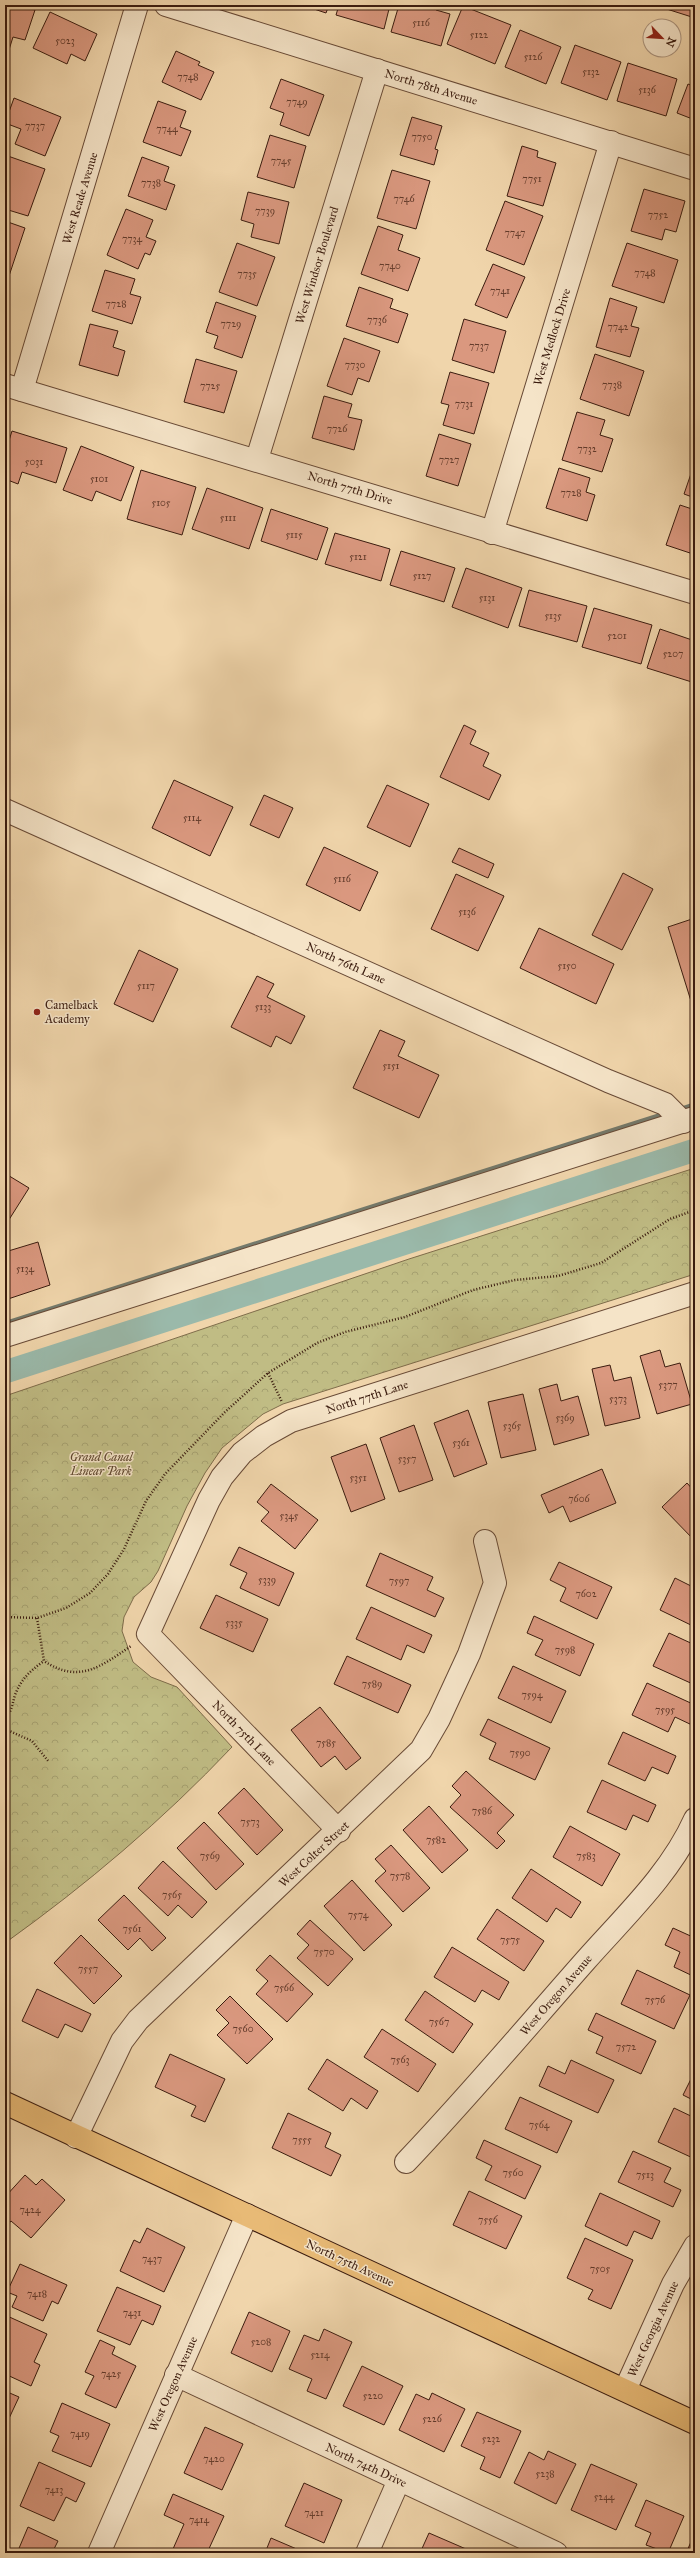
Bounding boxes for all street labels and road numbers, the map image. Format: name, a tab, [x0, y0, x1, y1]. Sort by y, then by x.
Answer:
street label: North 78th Avenue	[383, 66, 479, 108]
street label: West Reade Avenue	[59, 150, 101, 246]
street label: West Windsor Boulevard	[293, 205, 341, 325]
street label: West Medlock Drive	[531, 287, 573, 387]
street label: North 77th Drive	[306, 468, 394, 508]
street label: North 76th Lane	[304, 939, 388, 987]
street label: North 77th Lane	[324, 1377, 410, 1417]
street label: North 75th Lane	[209, 1698, 279, 1768]
street label: West Colter Street	[276, 1817, 352, 1890]
street label: West Oregon Avenue	[517, 1952, 596, 2039]
street label: North 75th Avenue	[304, 2236, 396, 2290]
street label: West Georgia Avenue	[625, 2279, 682, 2380]
street label: West Oregon Avenue	[146, 2334, 201, 2434]
street label: North 74th Drive	[323, 2440, 409, 2490]

